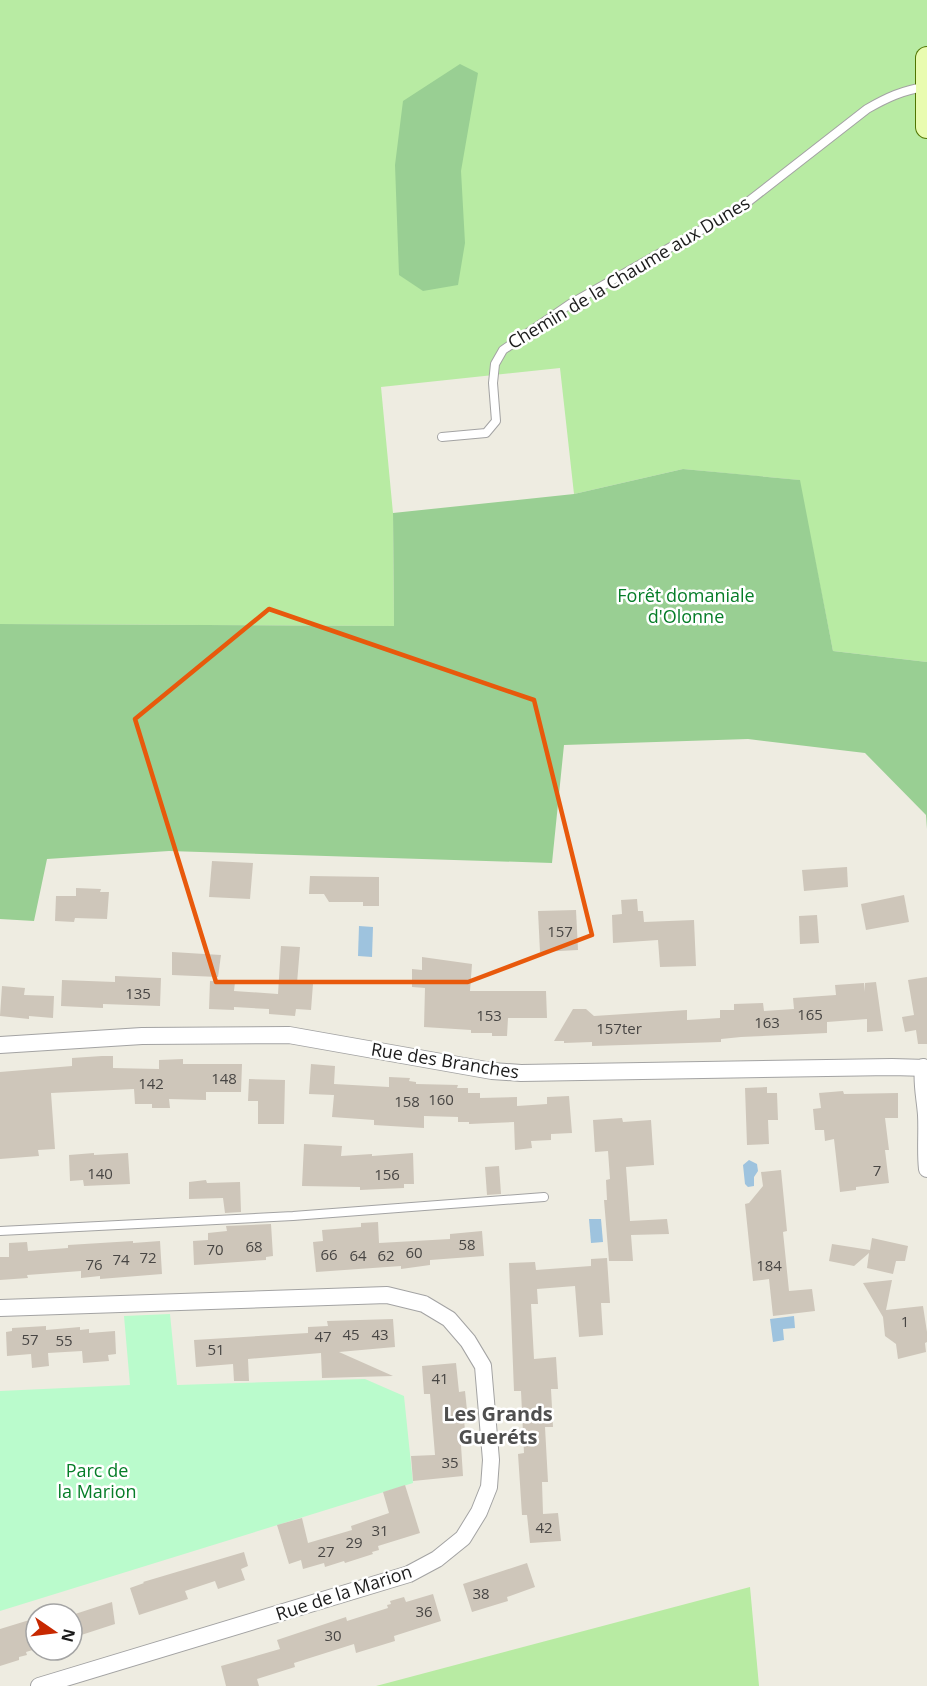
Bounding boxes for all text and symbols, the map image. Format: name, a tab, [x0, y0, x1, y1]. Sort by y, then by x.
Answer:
street label: Chemin de la Chaume aux Dunes	[503, 190, 754, 354]
park label: Forêt domaniale d'Olonne	[617, 583, 755, 628]
house number: 157	[547, 921, 573, 941]
house number: 135	[125, 983, 151, 1003]
house number: 165	[797, 1004, 823, 1024]
house number: 153	[476, 1005, 502, 1025]
house number: 163	[754, 1012, 780, 1032]
house number: 157ter	[596, 1018, 642, 1038]
street label: Rue des Branches	[369, 1036, 521, 1084]
house number: 148	[211, 1068, 237, 1088]
house number: 142	[138, 1073, 164, 1093]
house number: 160	[428, 1089, 454, 1109]
house number: 158	[394, 1091, 420, 1111]
house number: 7	[873, 1160, 881, 1180]
house number: 140	[87, 1163, 113, 1183]
house number: 156	[374, 1164, 400, 1184]
house number: 58	[458, 1234, 476, 1254]
house number: 68	[245, 1236, 263, 1256]
house number: 70	[206, 1239, 224, 1259]
house number: 60	[405, 1242, 423, 1262]
house number: 66	[320, 1244, 338, 1264]
house number: 64	[349, 1245, 367, 1265]
house number: 62	[377, 1245, 395, 1265]
house number: 72	[139, 1247, 157, 1267]
house number: 74	[112, 1249, 130, 1269]
house number: 76	[85, 1254, 103, 1274]
house number: 184	[756, 1255, 782, 1275]
house number: 1	[901, 1311, 909, 1331]
house number: 45	[342, 1324, 360, 1344]
house number: 43	[371, 1324, 389, 1344]
house number: 47	[314, 1326, 332, 1346]
house number: 57	[21, 1329, 39, 1349]
house number: 55	[55, 1330, 73, 1350]
house number: 51	[207, 1339, 225, 1359]
house number: 41	[431, 1368, 449, 1388]
district label: Les Grands Gueréts	[443, 1400, 553, 1450]
house number: 35	[441, 1452, 459, 1472]
park label: Parc de la Marion	[57, 1458, 137, 1503]
house number: 42	[535, 1517, 553, 1537]
house number: 31	[371, 1520, 389, 1540]
house number: 29	[345, 1532, 363, 1552]
house number: 27	[317, 1541, 335, 1561]
street label: Rue de la Marion	[272, 1559, 415, 1625]
house number: 38	[472, 1583, 490, 1603]
house number: 36	[415, 1601, 433, 1621]
north arrow	[24, 1602, 84, 1662]
house number: 30	[324, 1625, 342, 1645]
text: N	[56, 1627, 81, 1645]

